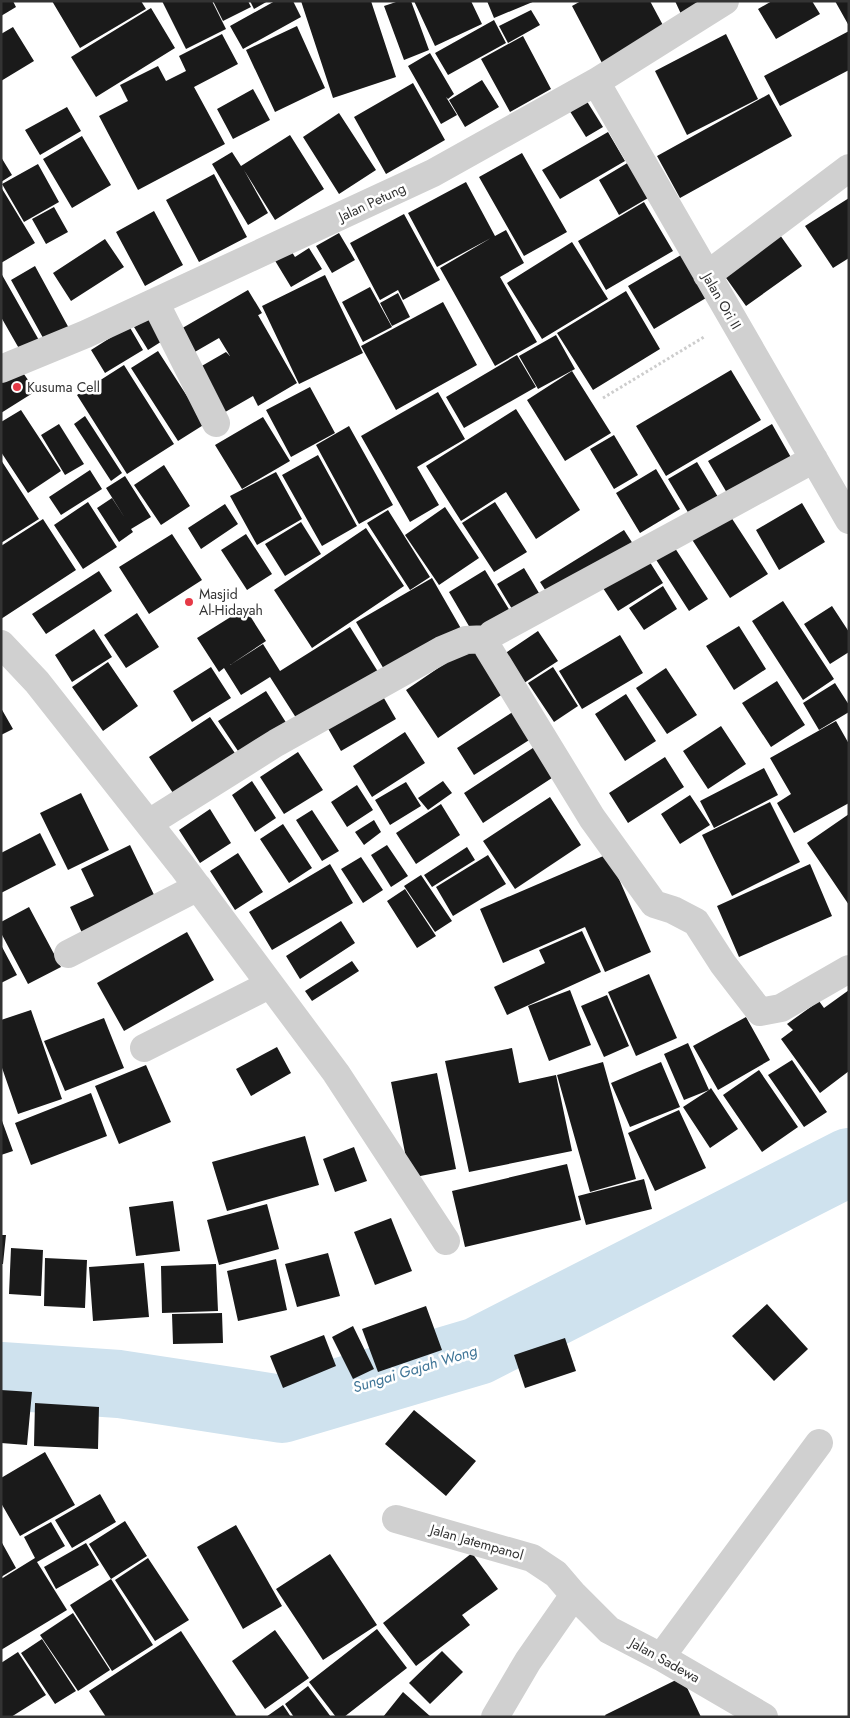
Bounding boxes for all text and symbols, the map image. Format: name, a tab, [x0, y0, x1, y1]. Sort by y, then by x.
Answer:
street label: Jalan Petung	[333, 178, 409, 227]
street label: Jalan Ori II	[697, 267, 746, 333]
place label: Kusuma Cell	[27, 377, 100, 397]
marker: Kusuma Cell	[11, 381, 23, 393]
place label: Masjid Al-Hidayah	[199, 584, 263, 620]
marker: Masjid Al-Hidayah	[183, 596, 195, 608]
water label: Sungai Gajah Wong	[350, 1339, 481, 1398]
street label: Jalan Jatempanol	[426, 1519, 526, 1565]
street label: Jalan Sadewa	[625, 1632, 704, 1687]

